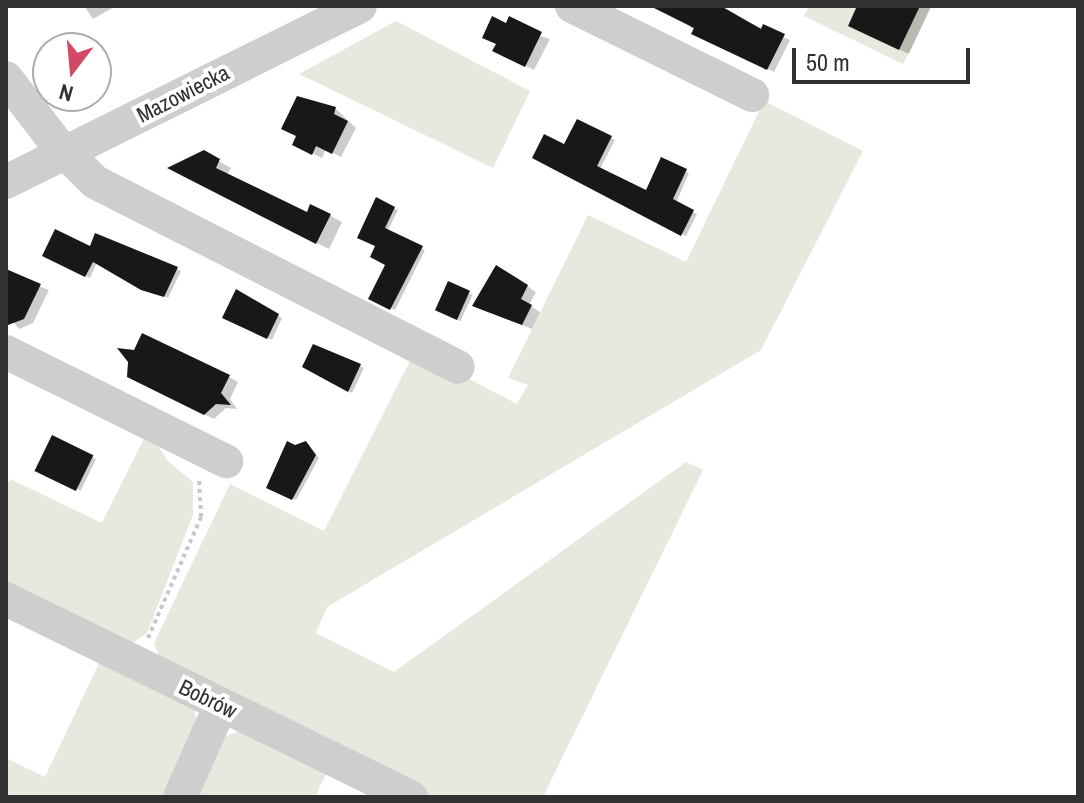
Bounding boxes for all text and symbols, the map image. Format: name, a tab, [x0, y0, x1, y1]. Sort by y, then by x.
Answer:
north arrow	[32, 32, 112, 112]
scale bar	[796, 32, 974, 82]
text: 50 m	[806, 46, 850, 78]
street label: Mazowiecka	[132, 59, 234, 129]
text: N	[56, 77, 76, 109]
street label: Bobrów	[175, 674, 241, 724]

